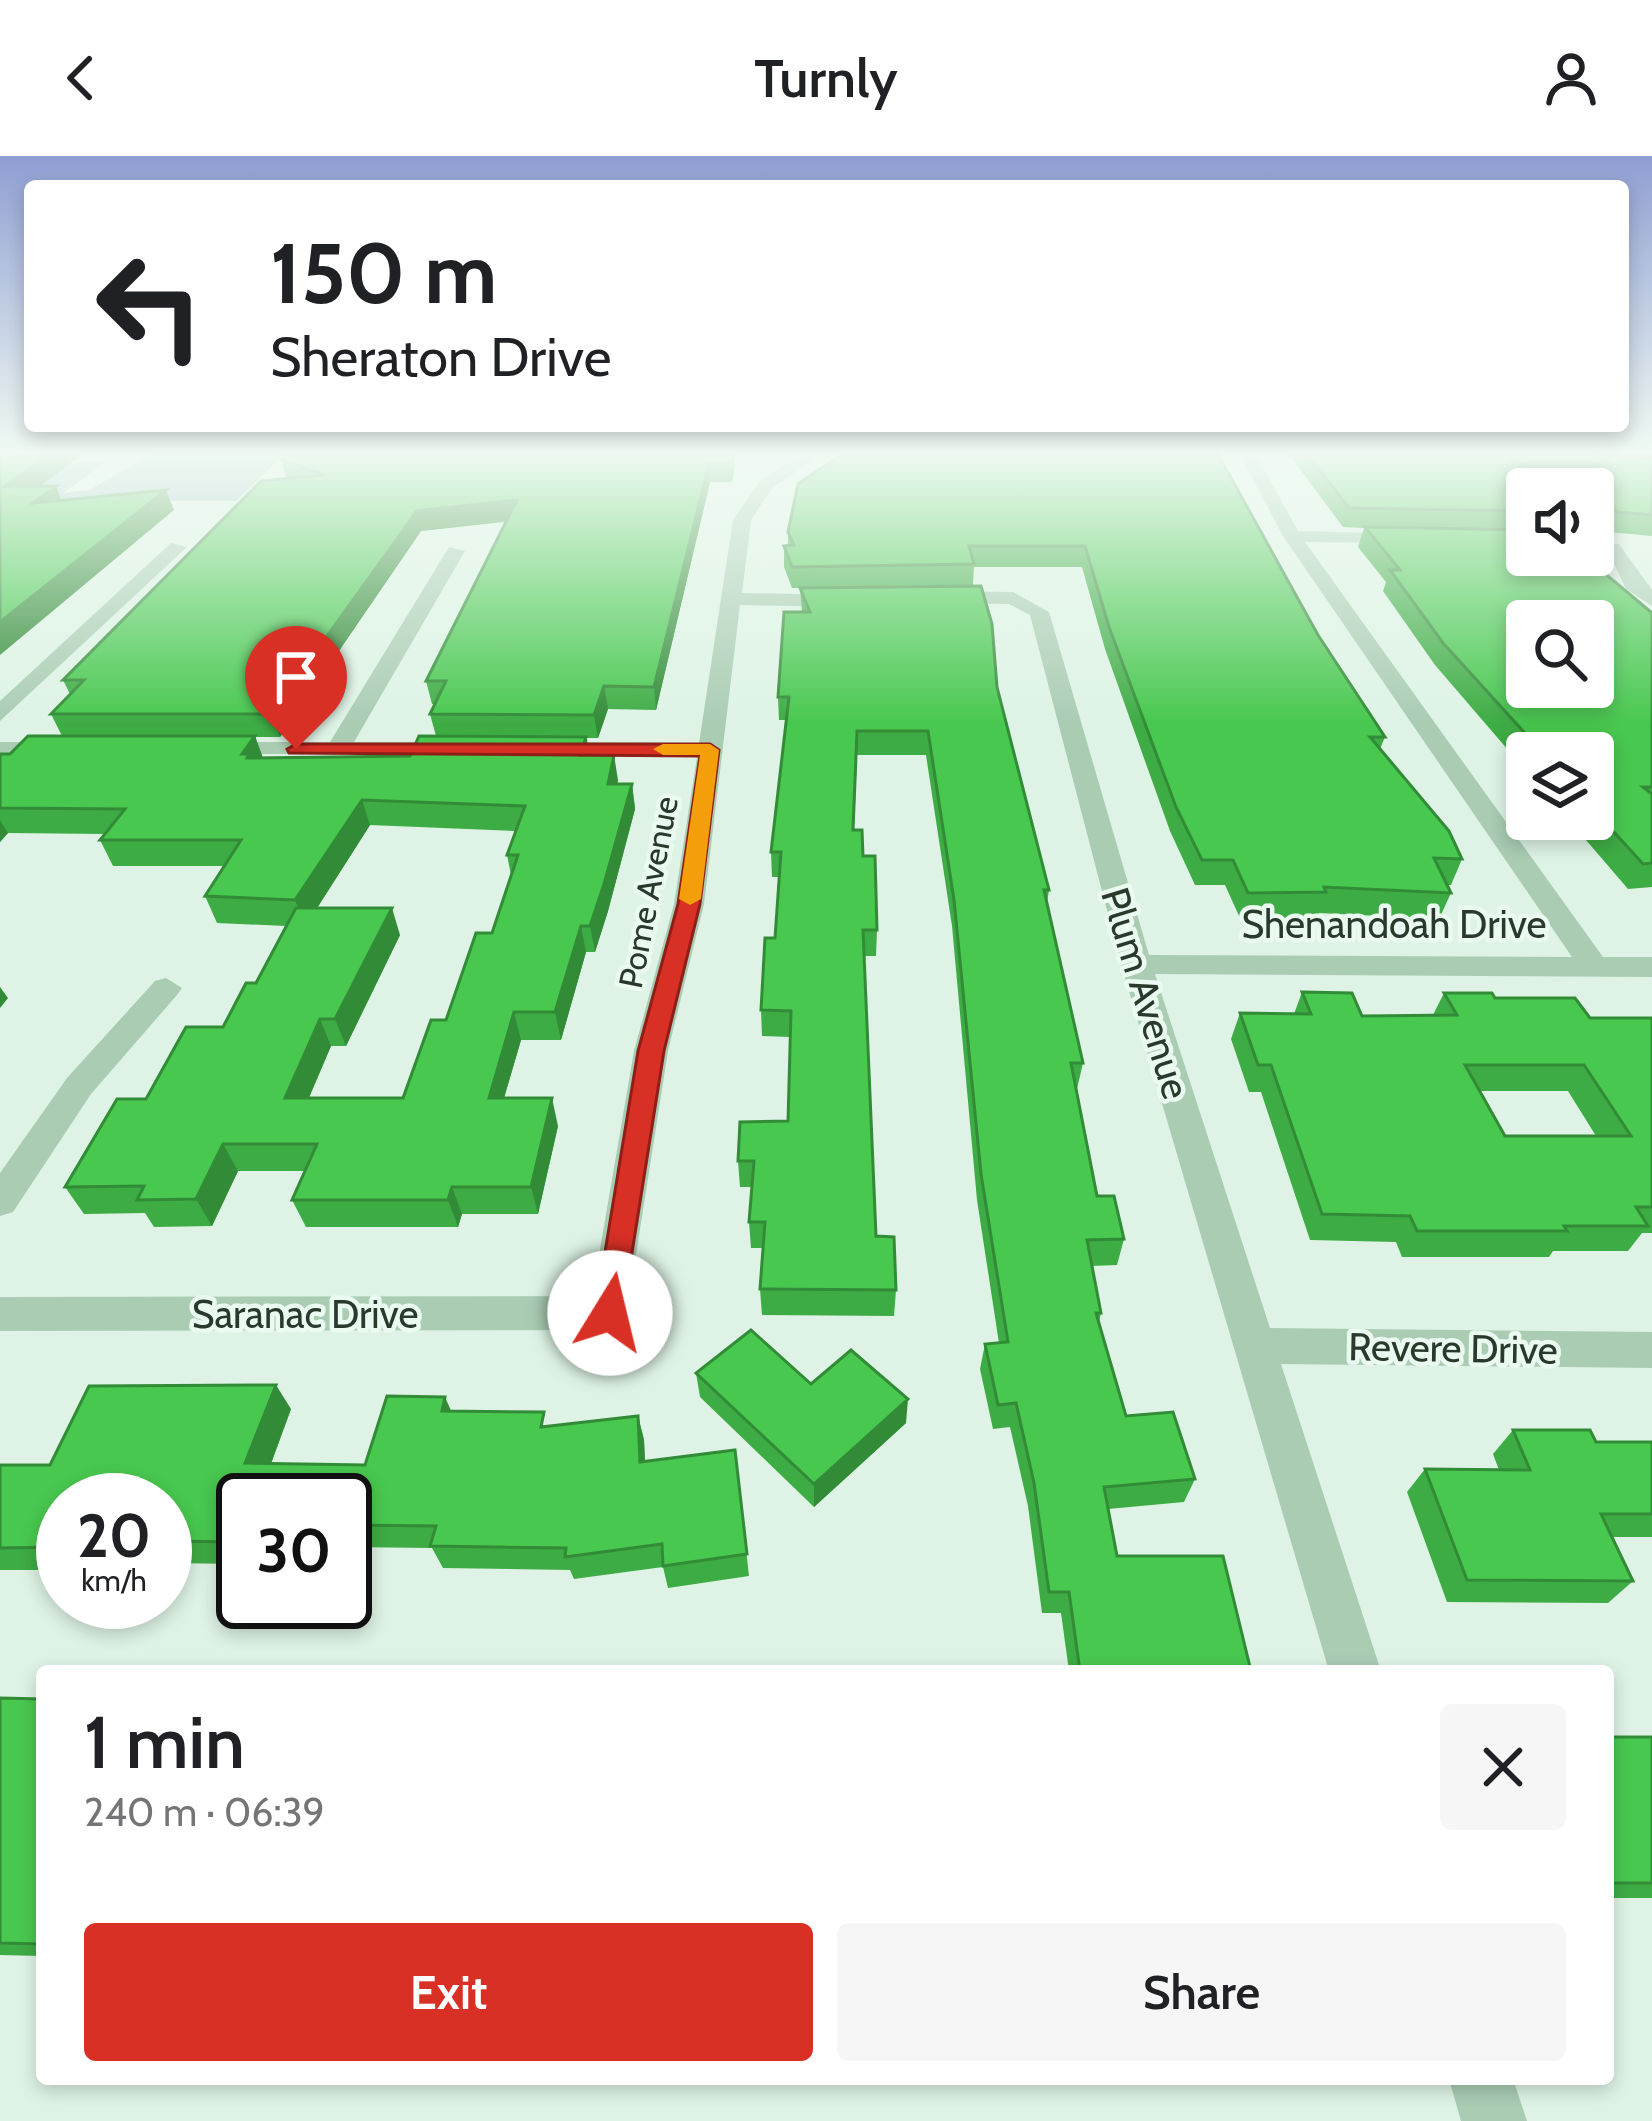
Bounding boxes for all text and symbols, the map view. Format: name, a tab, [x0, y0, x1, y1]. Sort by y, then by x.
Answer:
icon: back	[48, 45, 114, 111]
text: Turnly	[754, 45, 898, 111]
icon: person	[1538, 45, 1604, 111]
text: 150 m	[270, 222, 497, 324]
icon: left	[72, 228, 228, 384]
text: Sheraton Drive	[270, 324, 611, 390]
map controls	[1506, 468, 1614, 840]
button: sound	[1506, 468, 1614, 576]
button: search	[1506, 600, 1614, 708]
pin	[245, 626, 347, 749]
icon: arrive	[263, 644, 329, 710]
button: layers	[1506, 732, 1614, 840]
street label: Pome Avenue	[610, 793, 686, 991]
street label: Plum Avenue	[1091, 882, 1201, 1104]
street label: Shenandoah Drive	[1241, 900, 1547, 948]
position arrow	[547, 1250, 673, 1376]
street label: Saranac Drive	[192, 1290, 418, 1338]
street label: Revere Drive	[1348, 1322, 1558, 1374]
speed limit sign: 30	[216, 1473, 372, 1629]
text: 20	[77, 1499, 151, 1572]
text: km/h	[81, 1562, 147, 1599]
text: 1 min	[84, 1699, 245, 1786]
button: close	[1440, 1704, 1566, 1830]
text: 240 m · 06:39	[84, 1788, 325, 1836]
button: Exit	[84, 1923, 813, 2061]
button: Share	[837, 1923, 1566, 2061]

